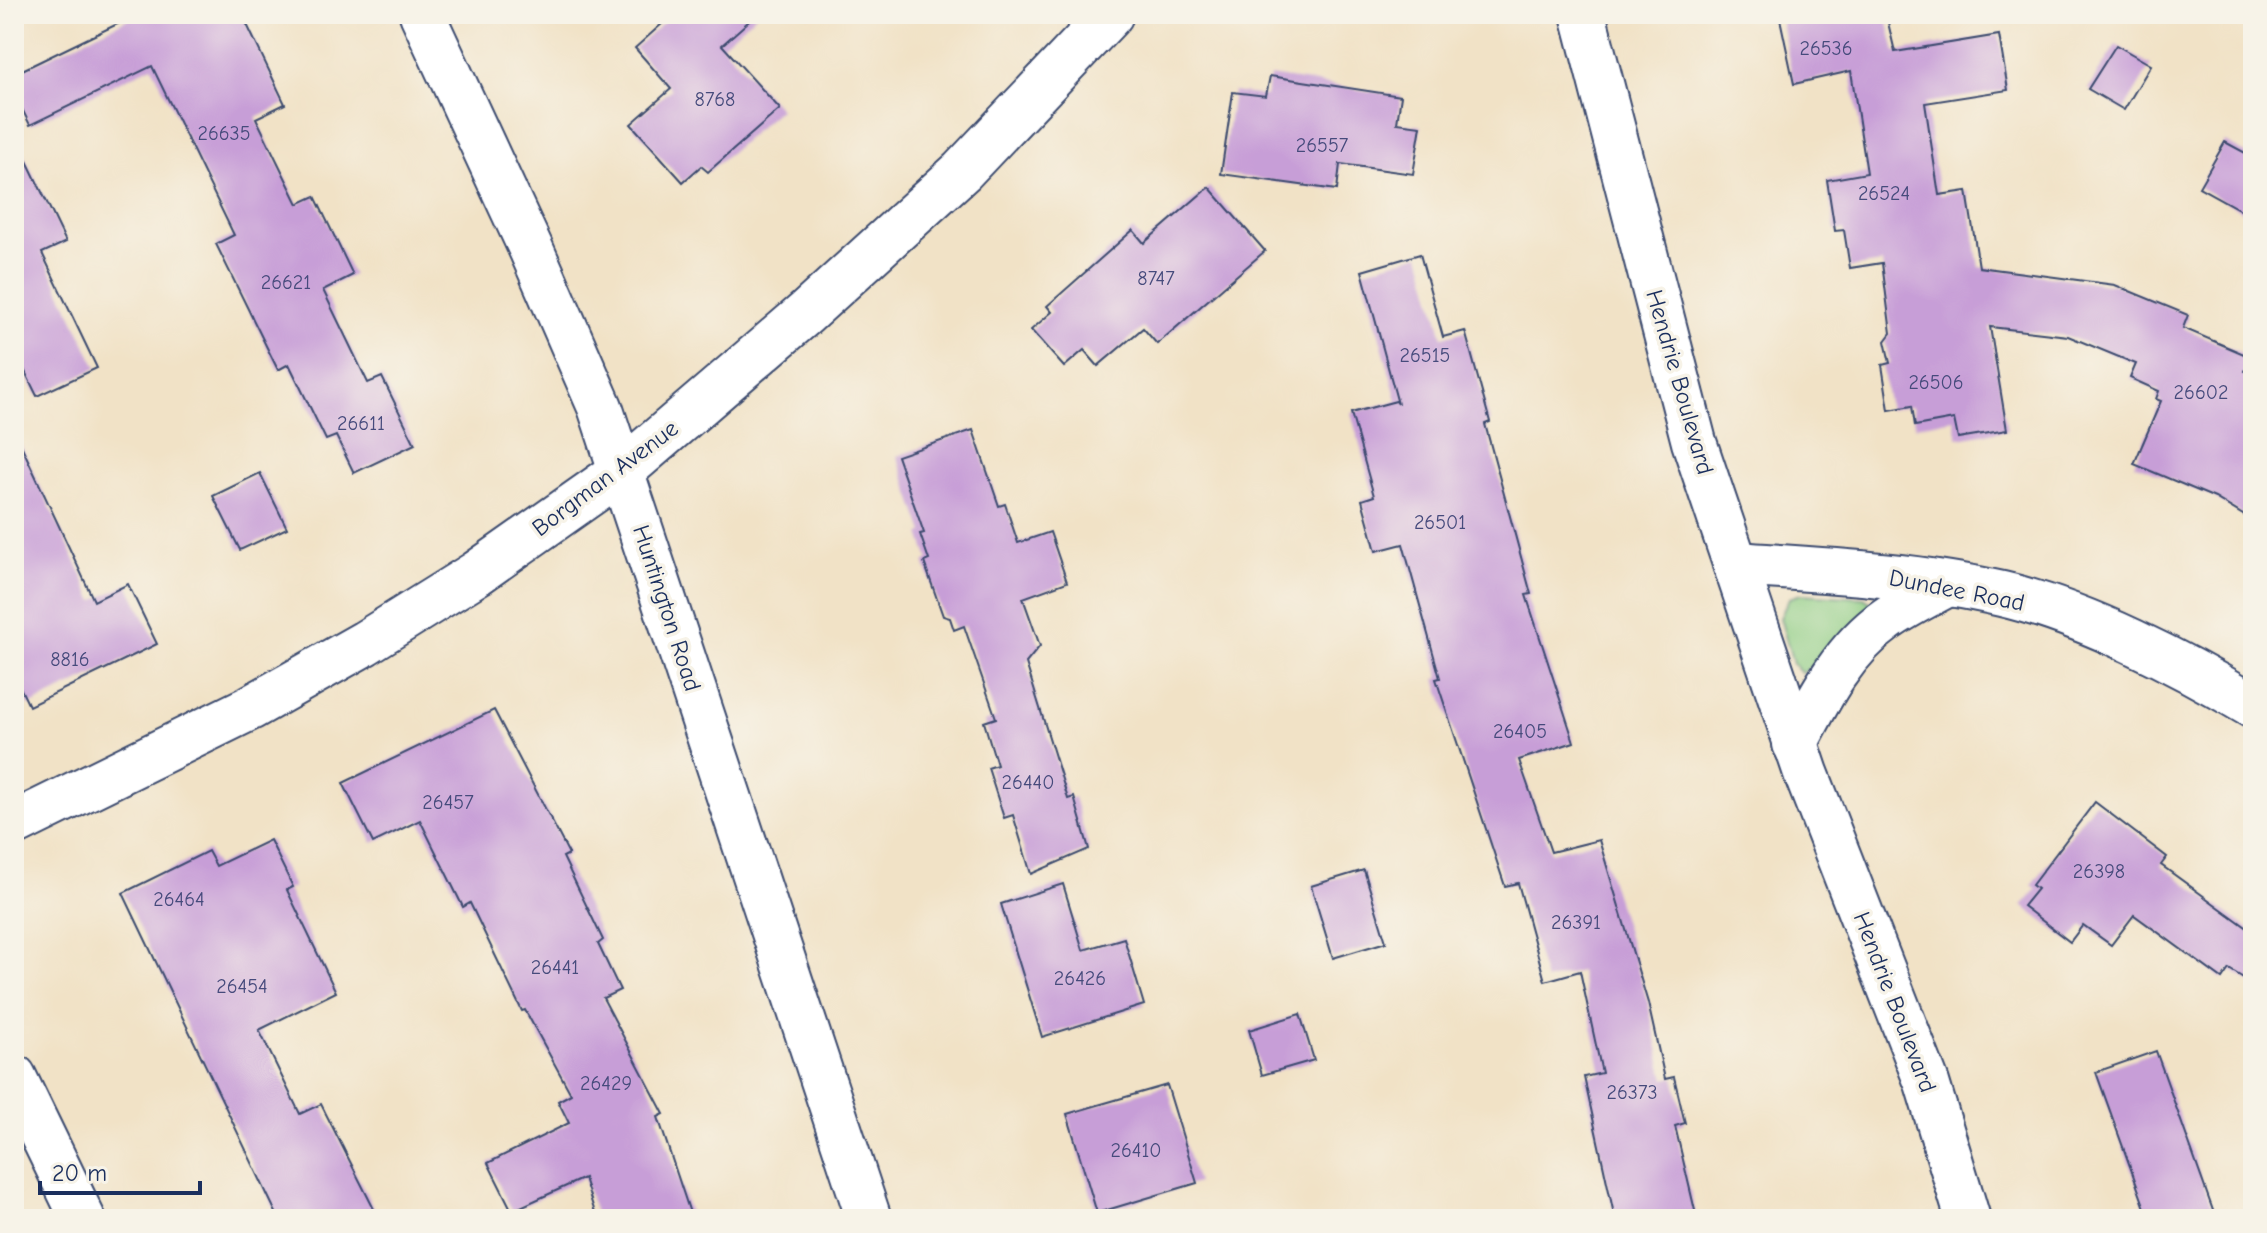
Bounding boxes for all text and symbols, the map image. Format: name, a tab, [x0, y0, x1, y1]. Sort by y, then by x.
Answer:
house number: 26536	[1799, 37, 1853, 60]
house number: 8768	[695, 88, 735, 111]
house number: 26635	[197, 122, 251, 145]
house number: 26557	[1296, 134, 1349, 157]
house number: 26524	[1858, 182, 1910, 205]
house number: 8747	[1137, 267, 1175, 290]
house number: 26621	[261, 271, 311, 294]
street label: Hendrie Boulevard	[1640, 286, 1720, 478]
house number: 26515	[1400, 344, 1450, 367]
house number: 26506	[1908, 371, 1964, 394]
house number: 26602	[2174, 381, 2228, 404]
house number: 26611	[337, 412, 385, 435]
street label: Borgman Avenue	[526, 414, 684, 542]
house number: 26501	[1414, 511, 1466, 534]
street label: Huntington Road	[627, 521, 707, 695]
street label: Dundee Road	[1887, 563, 2027, 617]
house number: 8816	[50, 648, 90, 671]
house number: 26405	[1493, 720, 1547, 743]
house number: 26440	[1002, 771, 1054, 794]
house number: 26457	[422, 791, 474, 814]
house number: 26398	[2073, 860, 2125, 883]
house number: 26464	[153, 888, 205, 911]
street label: Hendrie Boulevard	[1848, 908, 1942, 1096]
house number: 26391	[1551, 911, 1601, 934]
house number: 26441	[531, 956, 579, 979]
house number: 26426	[1054, 967, 1106, 990]
house number: 26454	[216, 975, 268, 998]
house number: 26429	[580, 1072, 632, 1095]
house number: 26373	[1607, 1081, 1658, 1104]
house number: 26410	[1110, 1139, 1162, 1162]
scale bar	[40, 1145, 200, 1195]
text: 20 m	[52, 1159, 107, 1187]

